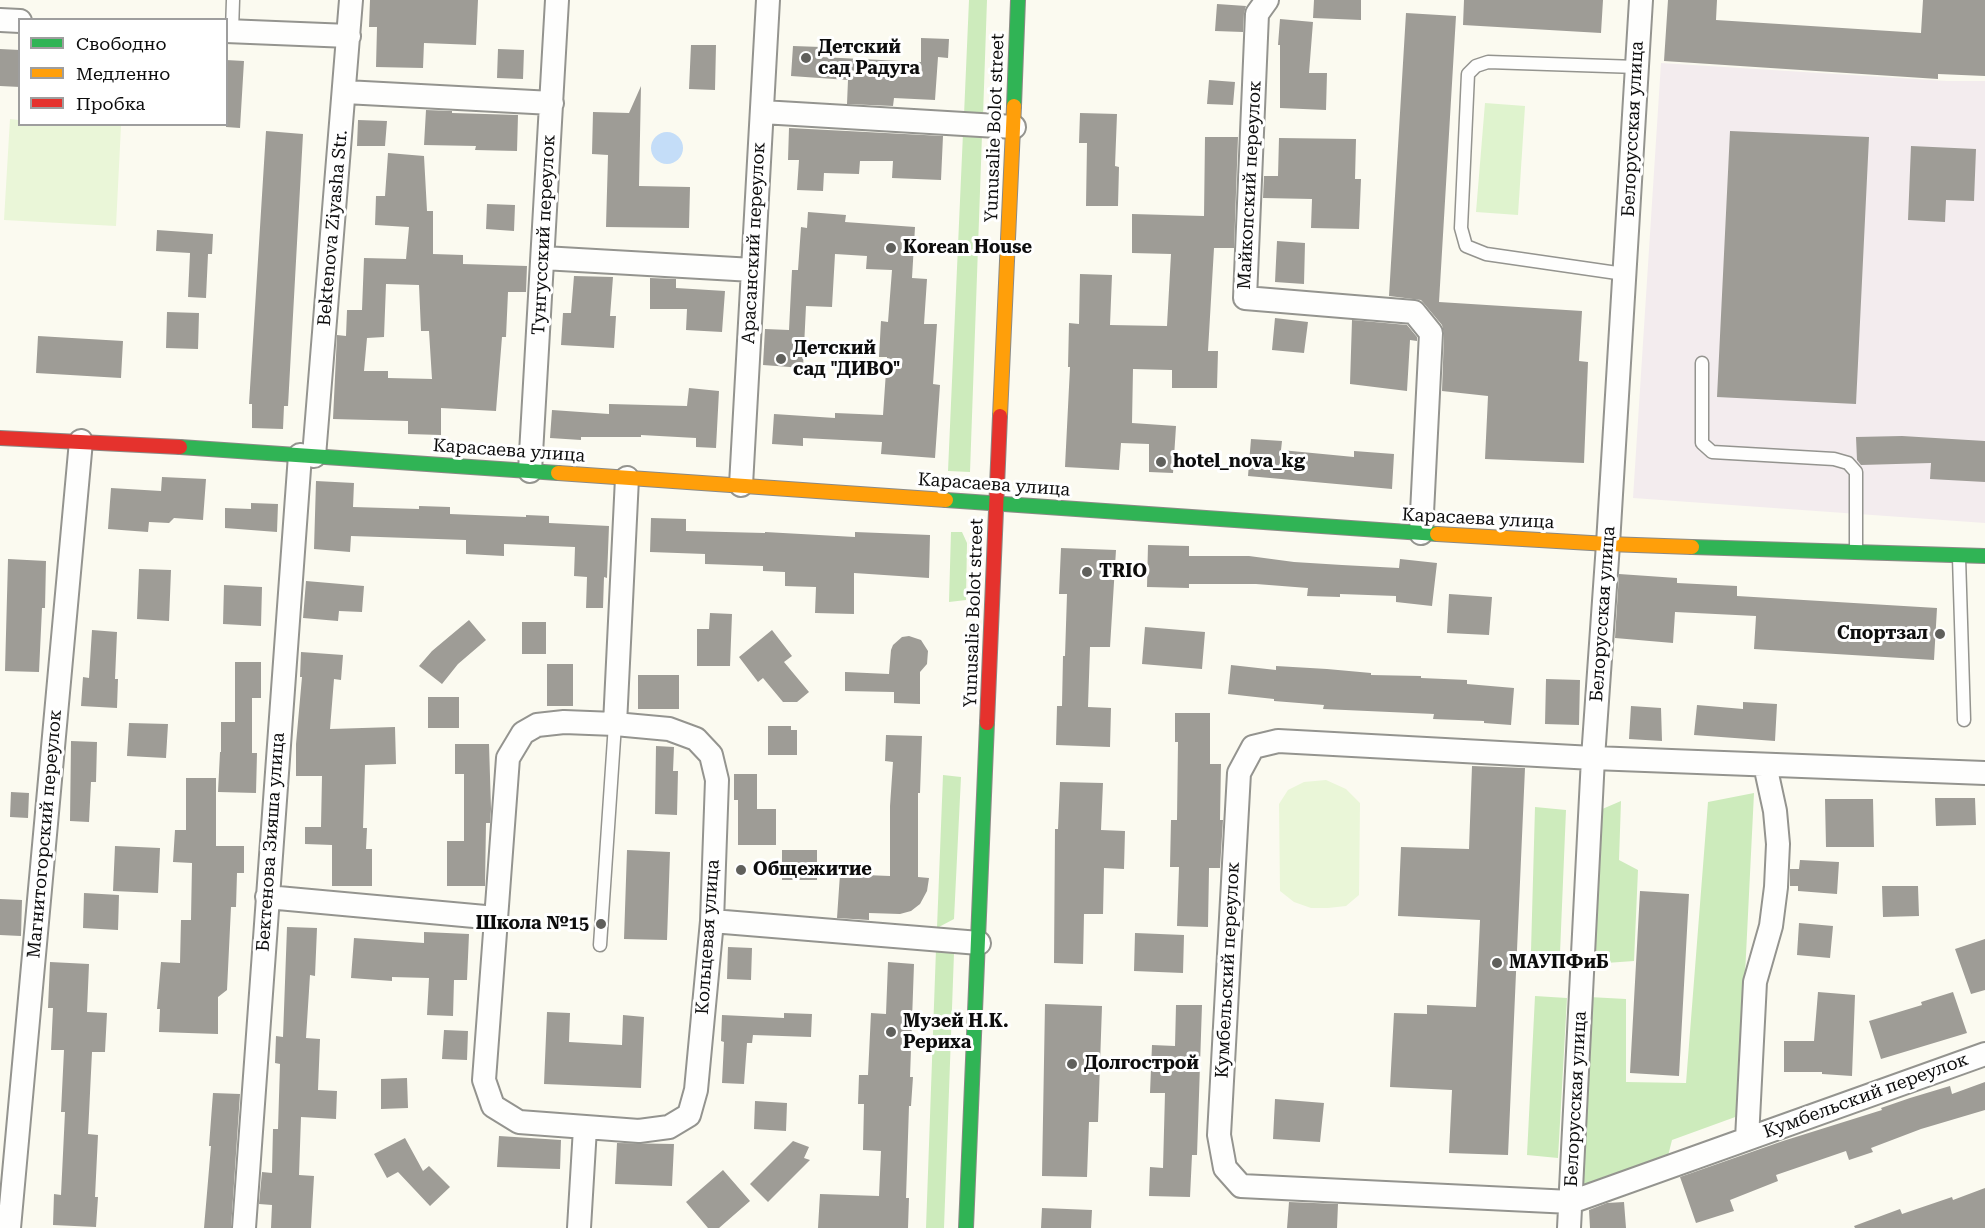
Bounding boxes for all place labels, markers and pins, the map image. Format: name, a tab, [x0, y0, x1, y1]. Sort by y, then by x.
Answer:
place label: Детский сад Радуга	[818, 37, 920, 80]
marker: Детский сад Радуга	[799, 51, 813, 65]
place label: Korean House	[903, 237, 1032, 259]
marker: Korean House	[884, 241, 898, 255]
place label: Детский сад "ДИВО"	[793, 338, 900, 380]
marker: Детский сад "ДИВО"	[774, 352, 788, 366]
place label: hotel_nova_kg	[1173, 451, 1305, 473]
marker: hotel_nova_kg	[1154, 455, 1168, 469]
place label: TRIO	[1099, 561, 1147, 583]
marker: TRIO	[1080, 565, 1094, 579]
place label: Спортзал	[1837, 623, 1928, 645]
marker: Спортзал	[1933, 627, 1947, 641]
place label: Общежитие	[753, 859, 872, 881]
marker: Общежитие	[734, 863, 748, 877]
place label: Школа №15	[476, 913, 589, 935]
marker: Школа №15	[594, 917, 608, 931]
place label: МАУПФиБ	[1509, 952, 1608, 974]
marker: МАУПФиБ	[1490, 956, 1504, 970]
place label: Музей Н.К. Рериха	[903, 1011, 1009, 1054]
marker: Музей Н.К. Рериха	[884, 1025, 898, 1039]
place label: Долгострой	[1084, 1053, 1199, 1075]
marker: Долгострой	[1065, 1057, 1079, 1071]

